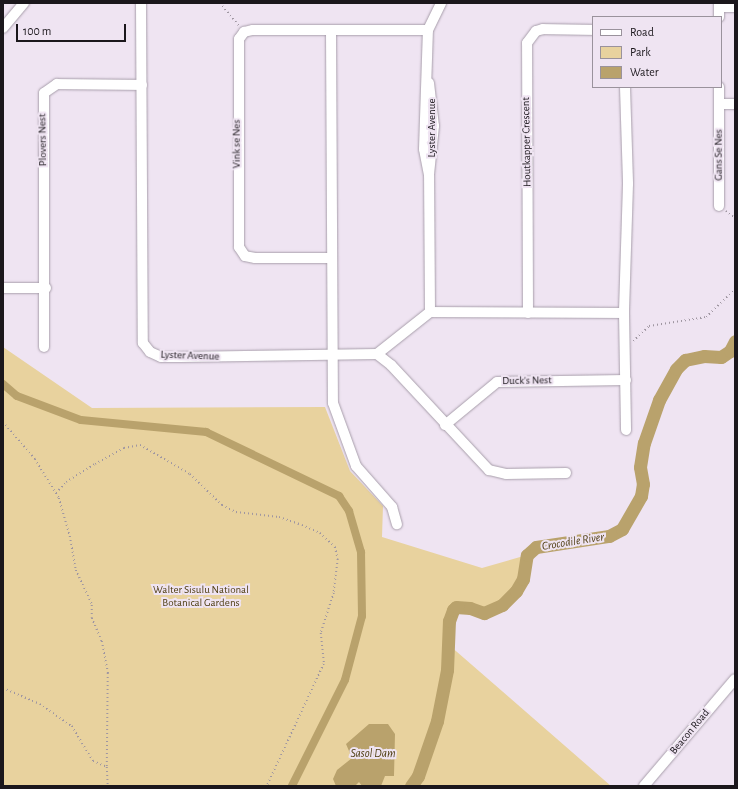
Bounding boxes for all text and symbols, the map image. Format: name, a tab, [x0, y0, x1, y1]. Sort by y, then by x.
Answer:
scale bar	[18, 16, 128, 42]
legend	[592, 16, 722, 88]
text: 100 m	[23, 25, 51, 37]
text: Road	[630, 26, 654, 38]
text: Park	[630, 46, 651, 58]
text: Water	[630, 66, 659, 78]
street label: Houtkapper Crescent	[520, 97, 534, 187]
street label: Lyster Avenue	[425, 99, 439, 157]
street label: Plovers Nest	[36, 114, 50, 166]
street label: Vink se Nes	[230, 120, 244, 168]
street label: Gans Se Nes	[712, 129, 726, 181]
street label: Lyster Avenue	[160, 348, 220, 364]
street label: Duck's Nest	[502, 374, 552, 388]
water label: Crocodile River	[541, 530, 605, 554]
park label: Walter Sisulu National Botanical Gardens	[153, 584, 249, 610]
street label: Beacon Road	[667, 707, 713, 757]
water label: Sasol Dam	[350, 747, 396, 761]

